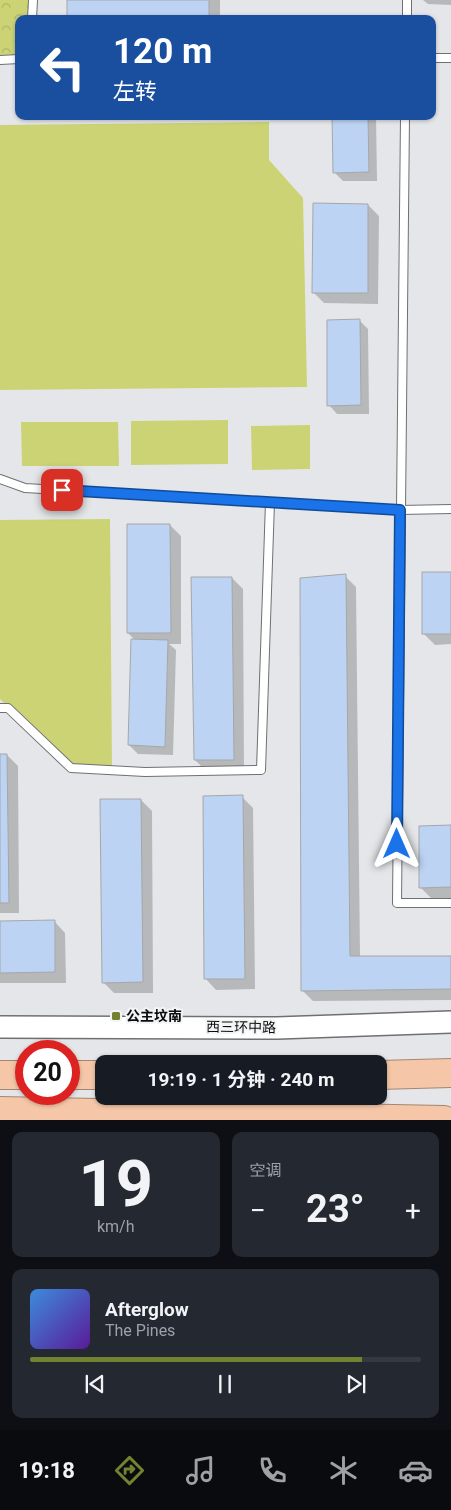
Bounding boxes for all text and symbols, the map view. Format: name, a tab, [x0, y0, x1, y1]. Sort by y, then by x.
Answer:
text: 120 m	[113, 31, 212, 72]
icon: left	[30, 35, 95, 100]
text: 左转	[113, 79, 157, 104]
pin	[41, 469, 83, 511]
icon: arrive	[48, 476, 76, 504]
position arrow	[370, 817, 422, 869]
place label: 公主坟南	[126, 1008, 182, 1024]
marker: 公主坟南	[110, 1010, 122, 1022]
street label: 西三环中路	[206, 1018, 276, 1036]
speed limit sign: 20	[15, 1040, 80, 1105]
text: 19:19 · 1 分钟 · 240 m	[148, 1068, 334, 1091]
text: 19	[78, 1146, 153, 1222]
text: 空调	[250, 1161, 282, 1180]
text: 23°	[306, 1187, 365, 1231]
text: −	[250, 1194, 266, 1227]
text: +	[405, 1194, 421, 1227]
text: km/h	[97, 1217, 135, 1236]
text: Afterglow	[105, 1298, 189, 1321]
text: The Pines	[105, 1321, 175, 1340]
icon: previous	[81, 1370, 109, 1398]
icon: pause	[211, 1370, 239, 1398]
icon: next	[342, 1370, 370, 1398]
icon: directions	[112, 1453, 147, 1488]
icon: music	[183, 1453, 218, 1488]
icon: phone	[255, 1453, 290, 1488]
icon: climate	[326, 1453, 361, 1488]
icon: car	[398, 1453, 433, 1488]
text: 19:18	[18, 1458, 75, 1483]

